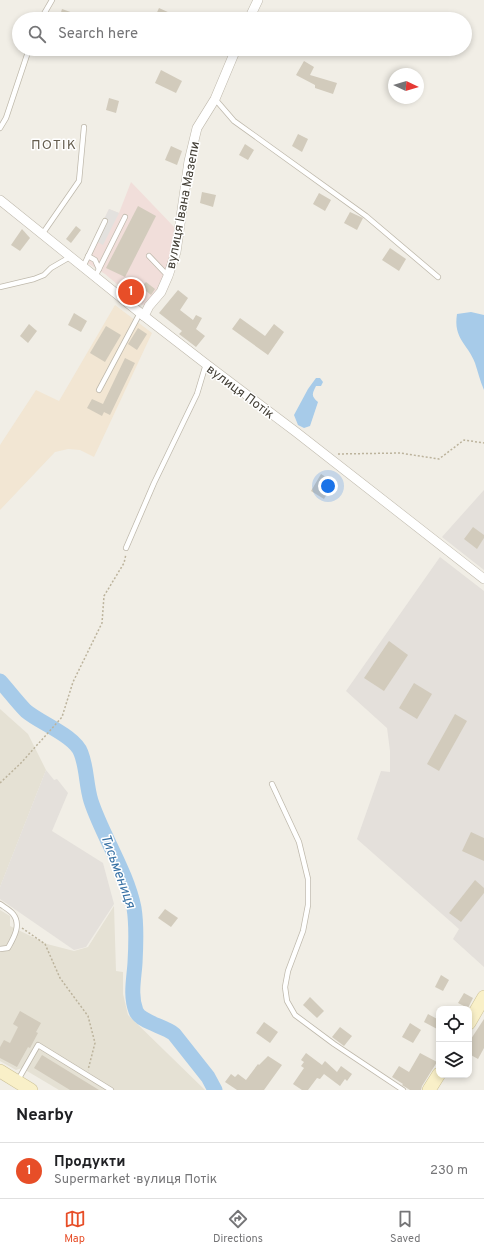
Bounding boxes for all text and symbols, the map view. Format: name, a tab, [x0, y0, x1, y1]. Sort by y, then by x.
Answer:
search box	[12, 12, 472, 56]
icon: search	[26, 23, 48, 45]
text: Search here	[58, 25, 138, 44]
north arrow	[388, 68, 424, 104]
district label: ПОТІК	[31, 137, 77, 154]
street label: вулиця Івана Мазепи	[164, 140, 204, 271]
pin: 1	[118, 277, 144, 307]
street label: вулиця Потік	[203, 362, 277, 423]
your location	[318, 476, 338, 496]
water label: Тисьмениця	[96, 832, 139, 911]
map controls	[436, 1006, 472, 1078]
button: locate	[436, 1006, 472, 1042]
button: layers	[436, 1042, 472, 1078]
text: Nearby	[16, 1105, 73, 1127]
text: Продукти	[54, 1153, 125, 1172]
text: 1	[26, 1163, 32, 1179]
text: 230 m	[430, 1163, 468, 1179]
text: Supermarket · вулиця Потік	[54, 1172, 217, 1188]
tab: Map	[64, 1208, 86, 1246]
tab: Directions	[213, 1208, 263, 1246]
tab: Saved	[390, 1208, 420, 1246]

